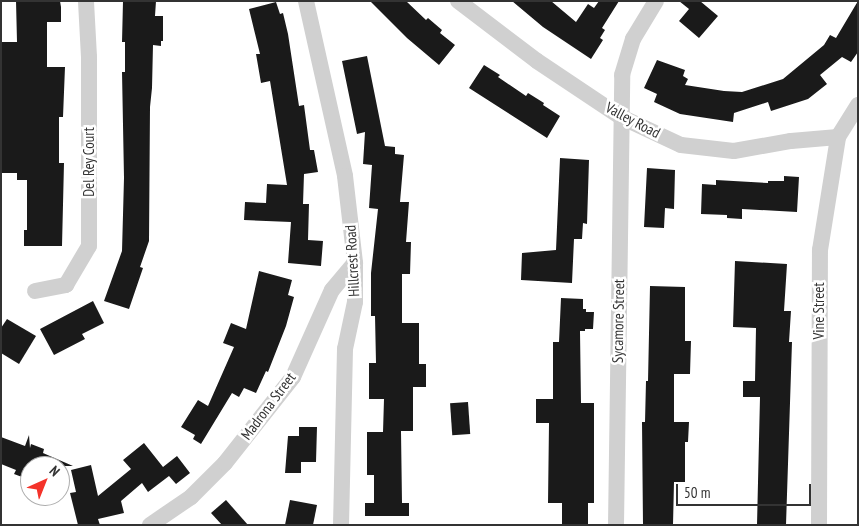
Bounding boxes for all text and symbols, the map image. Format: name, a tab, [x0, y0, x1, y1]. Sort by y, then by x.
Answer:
street label: Valley Road	[602, 98, 664, 142]
street label: Del Rey Court	[80, 127, 98, 197]
street label: Hillcrest Road	[341, 225, 363, 297]
street label: Sycamore Street	[608, 279, 628, 363]
street label: Vine Street	[810, 282, 828, 340]
street label: Madrona Street	[237, 369, 299, 443]
north arrow	[20, 456, 70, 506]
text: N	[46, 462, 64, 480]
scale bar	[679, 474, 814, 506]
text: 50 m	[684, 483, 710, 502]

